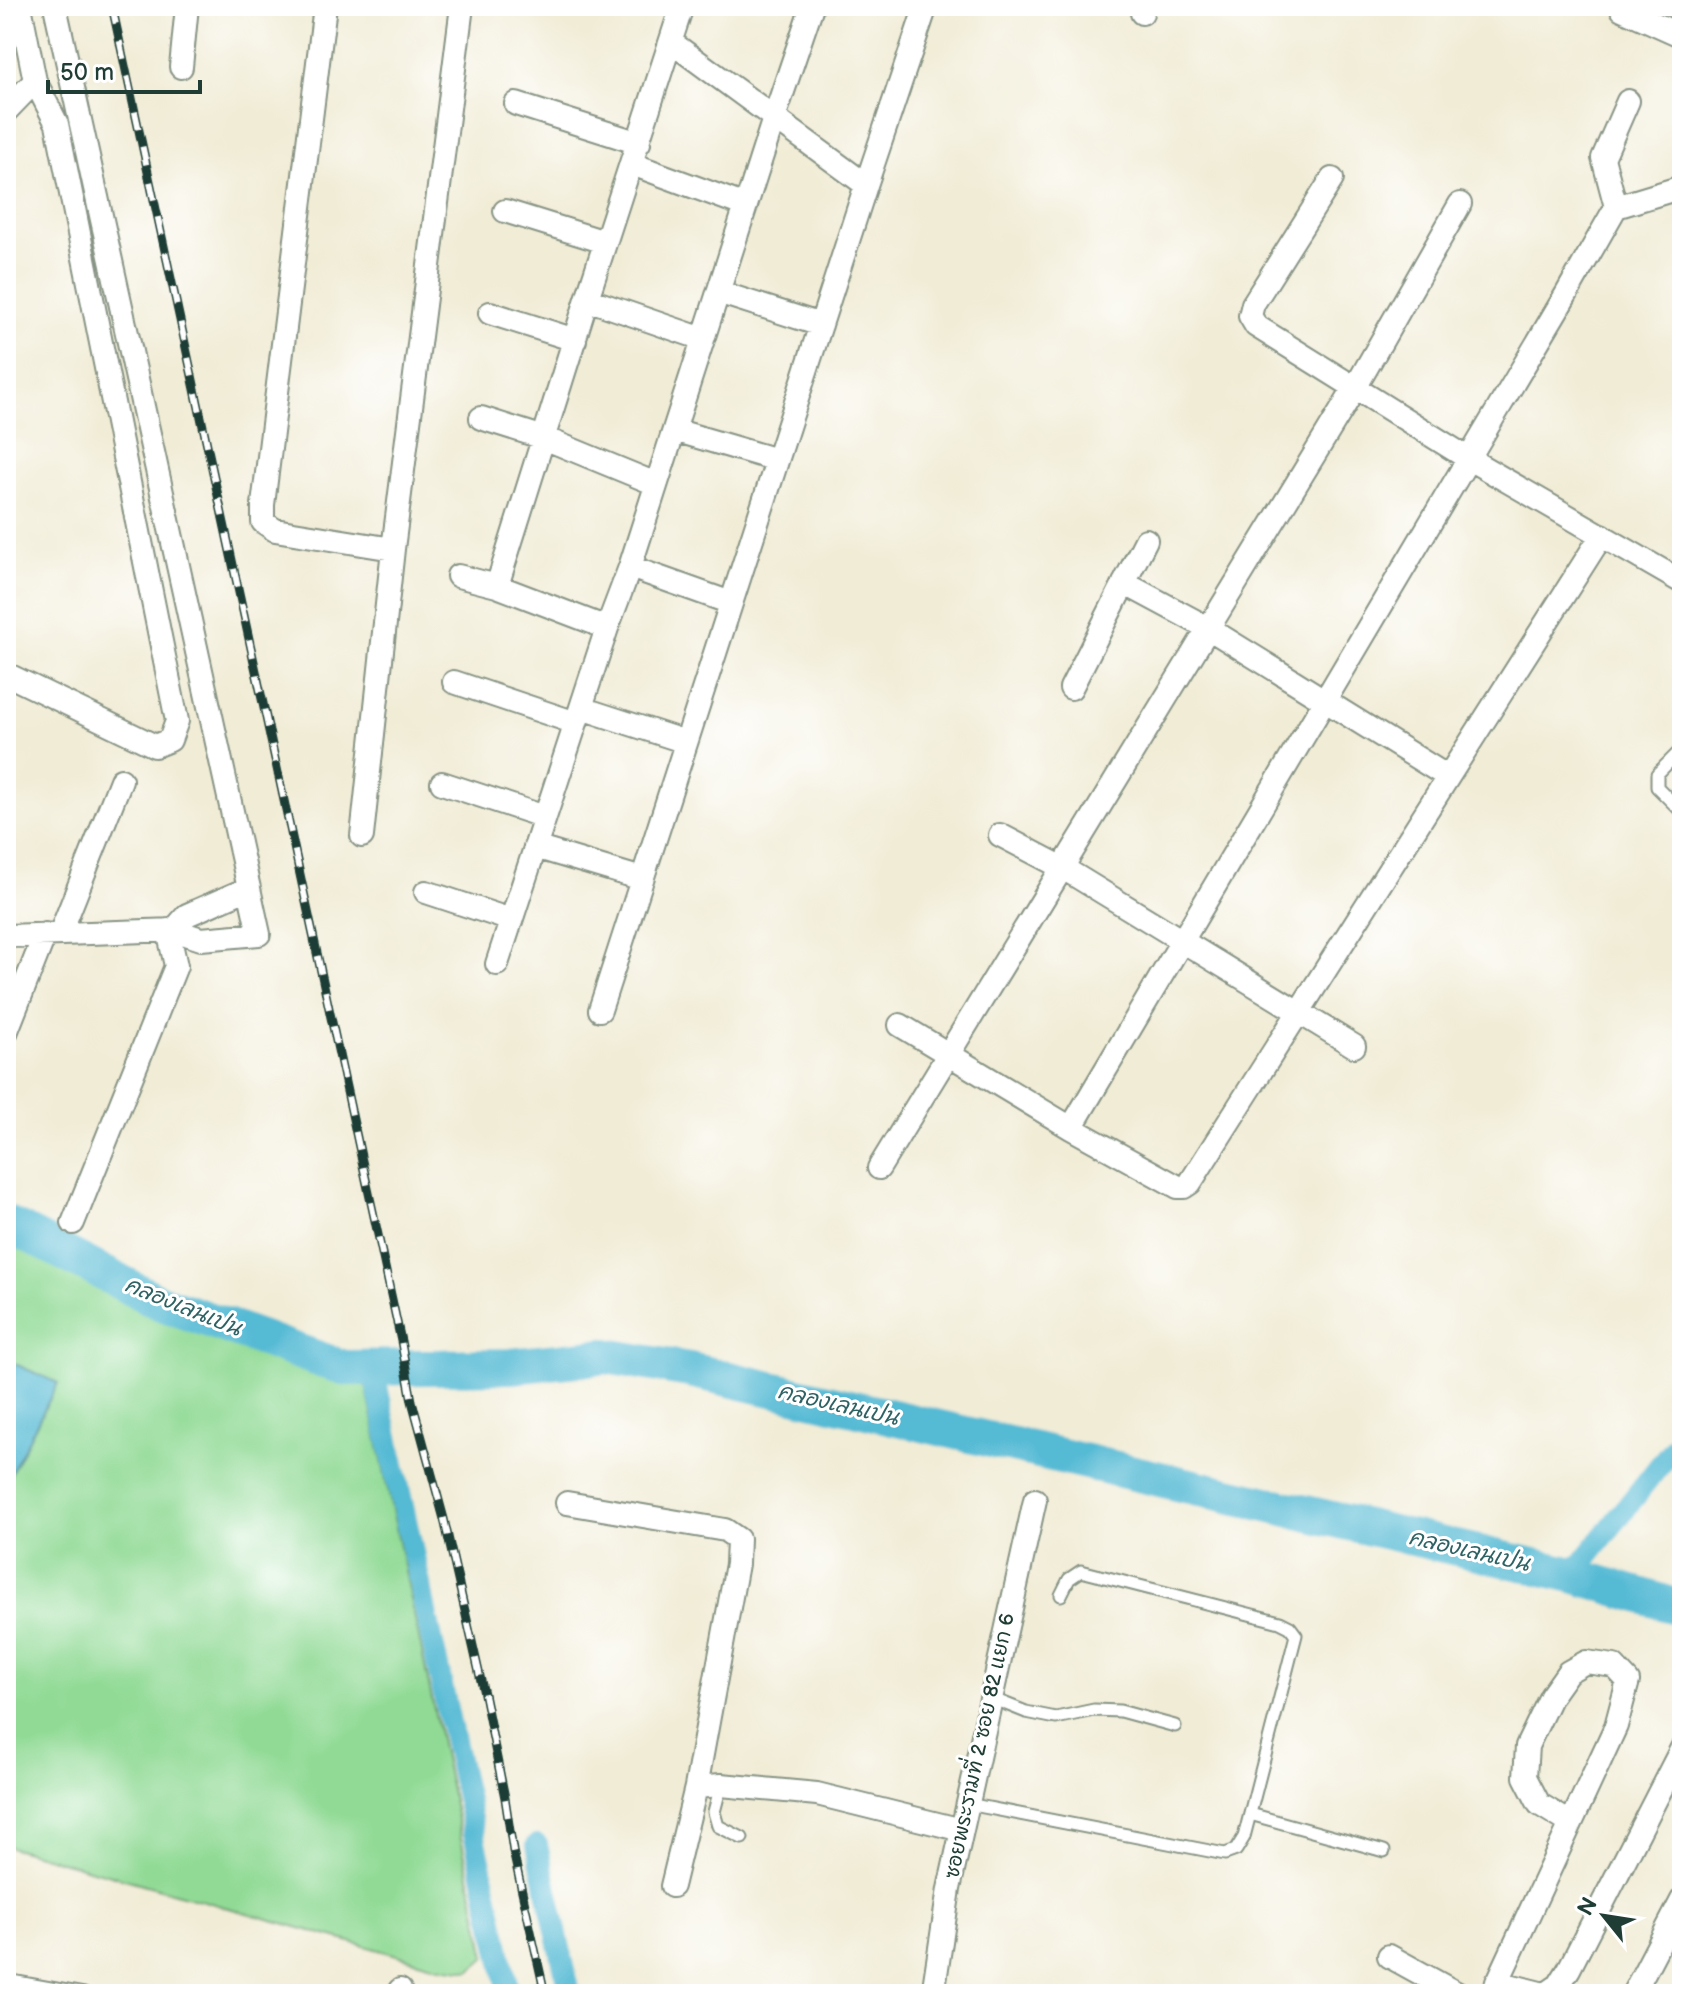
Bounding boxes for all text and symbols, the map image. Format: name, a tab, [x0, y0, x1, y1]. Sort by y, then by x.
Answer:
scale bar	[48, 44, 200, 94]
text: 50 m	[60, 58, 114, 87]
water label: คลองเลนเปน	[121, 1271, 246, 1343]
water label: คลองเลนเปน	[775, 1378, 902, 1432]
water label: คลองเลนเปน	[1406, 1524, 1533, 1578]
street label: ซอยพระรามที่ 2 ซอย 82 แยก 6	[932, 1609, 1020, 1881]
north arrow	[1564, 1876, 1644, 1956]
text: N	[1572, 1893, 1604, 1921]

